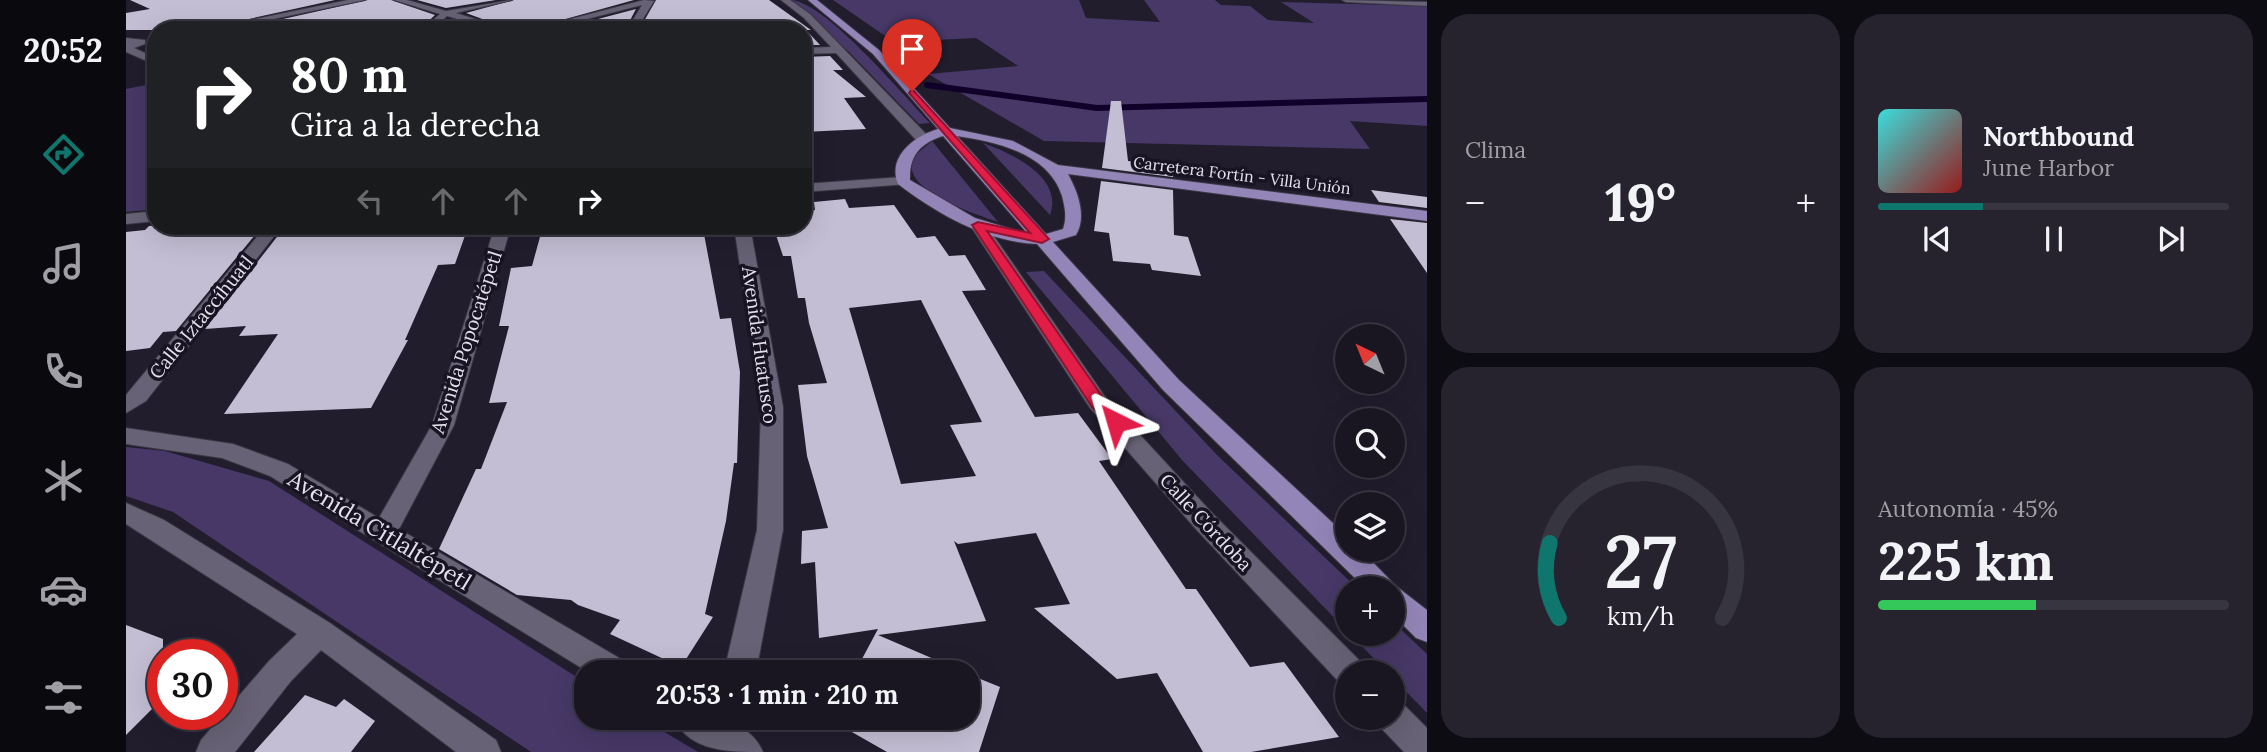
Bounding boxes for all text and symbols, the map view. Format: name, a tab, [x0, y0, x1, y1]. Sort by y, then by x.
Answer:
pin	[882, 19, 942, 91]
text: 20:52	[23, 30, 103, 71]
icon: arrive	[893, 30, 931, 68]
text: 80 m	[290, 43, 407, 105]
icon: right	[175, 49, 266, 140]
text: Gira a la derecha	[290, 104, 540, 145]
text: Northbound	[1983, 120, 2134, 153]
icon: directions	[39, 130, 88, 179]
text: Clima	[1465, 135, 1526, 164]
street label: Carretera Fortín - Villa Unión	[1132, 152, 1352, 198]
text: June Harbor	[1983, 153, 2114, 182]
text: 19°	[1605, 169, 1676, 235]
text: −	[1465, 179, 1485, 227]
text: +	[1796, 179, 1816, 227]
icon: left	[351, 182, 389, 220]
icon: ahead	[424, 182, 462, 220]
icon: ahead	[497, 182, 535, 220]
icon: right	[570, 182, 608, 220]
icon: previous	[1918, 220, 1956, 258]
icon: pause	[2035, 220, 2073, 258]
icon: next	[2152, 220, 2190, 258]
icon: music	[39, 239, 88, 288]
street label: Avenida Popocatépetl	[425, 248, 507, 437]
street label: Calle Iztaccíhuatl	[144, 250, 258, 384]
street label: Avenida Huatusco	[737, 264, 783, 425]
north arrow	[1335, 324, 1405, 394]
map controls	[1335, 324, 1405, 730]
icon: phone	[39, 347, 88, 396]
position arrow	[1079, 385, 1153, 459]
button: search	[1335, 408, 1405, 478]
icon: climate	[39, 456, 88, 505]
street label: Avenida Citlaltépetl	[282, 463, 477, 596]
street label: Calle Córdoba	[1155, 468, 1257, 576]
button: layers	[1335, 492, 1405, 562]
text: Autonomía · 45%	[1878, 494, 2058, 523]
text: 27	[1604, 516, 1677, 609]
text: 225 km	[1878, 528, 2054, 594]
icon: car	[39, 565, 88, 614]
button: +	[1335, 576, 1405, 646]
text: km/h	[1607, 600, 1674, 632]
speed limit sign: 30	[147, 639, 238, 730]
button: −	[1335, 660, 1405, 730]
icon: filters	[39, 673, 88, 722]
text: 20:53 · 1 min · 210 m	[656, 678, 898, 711]

